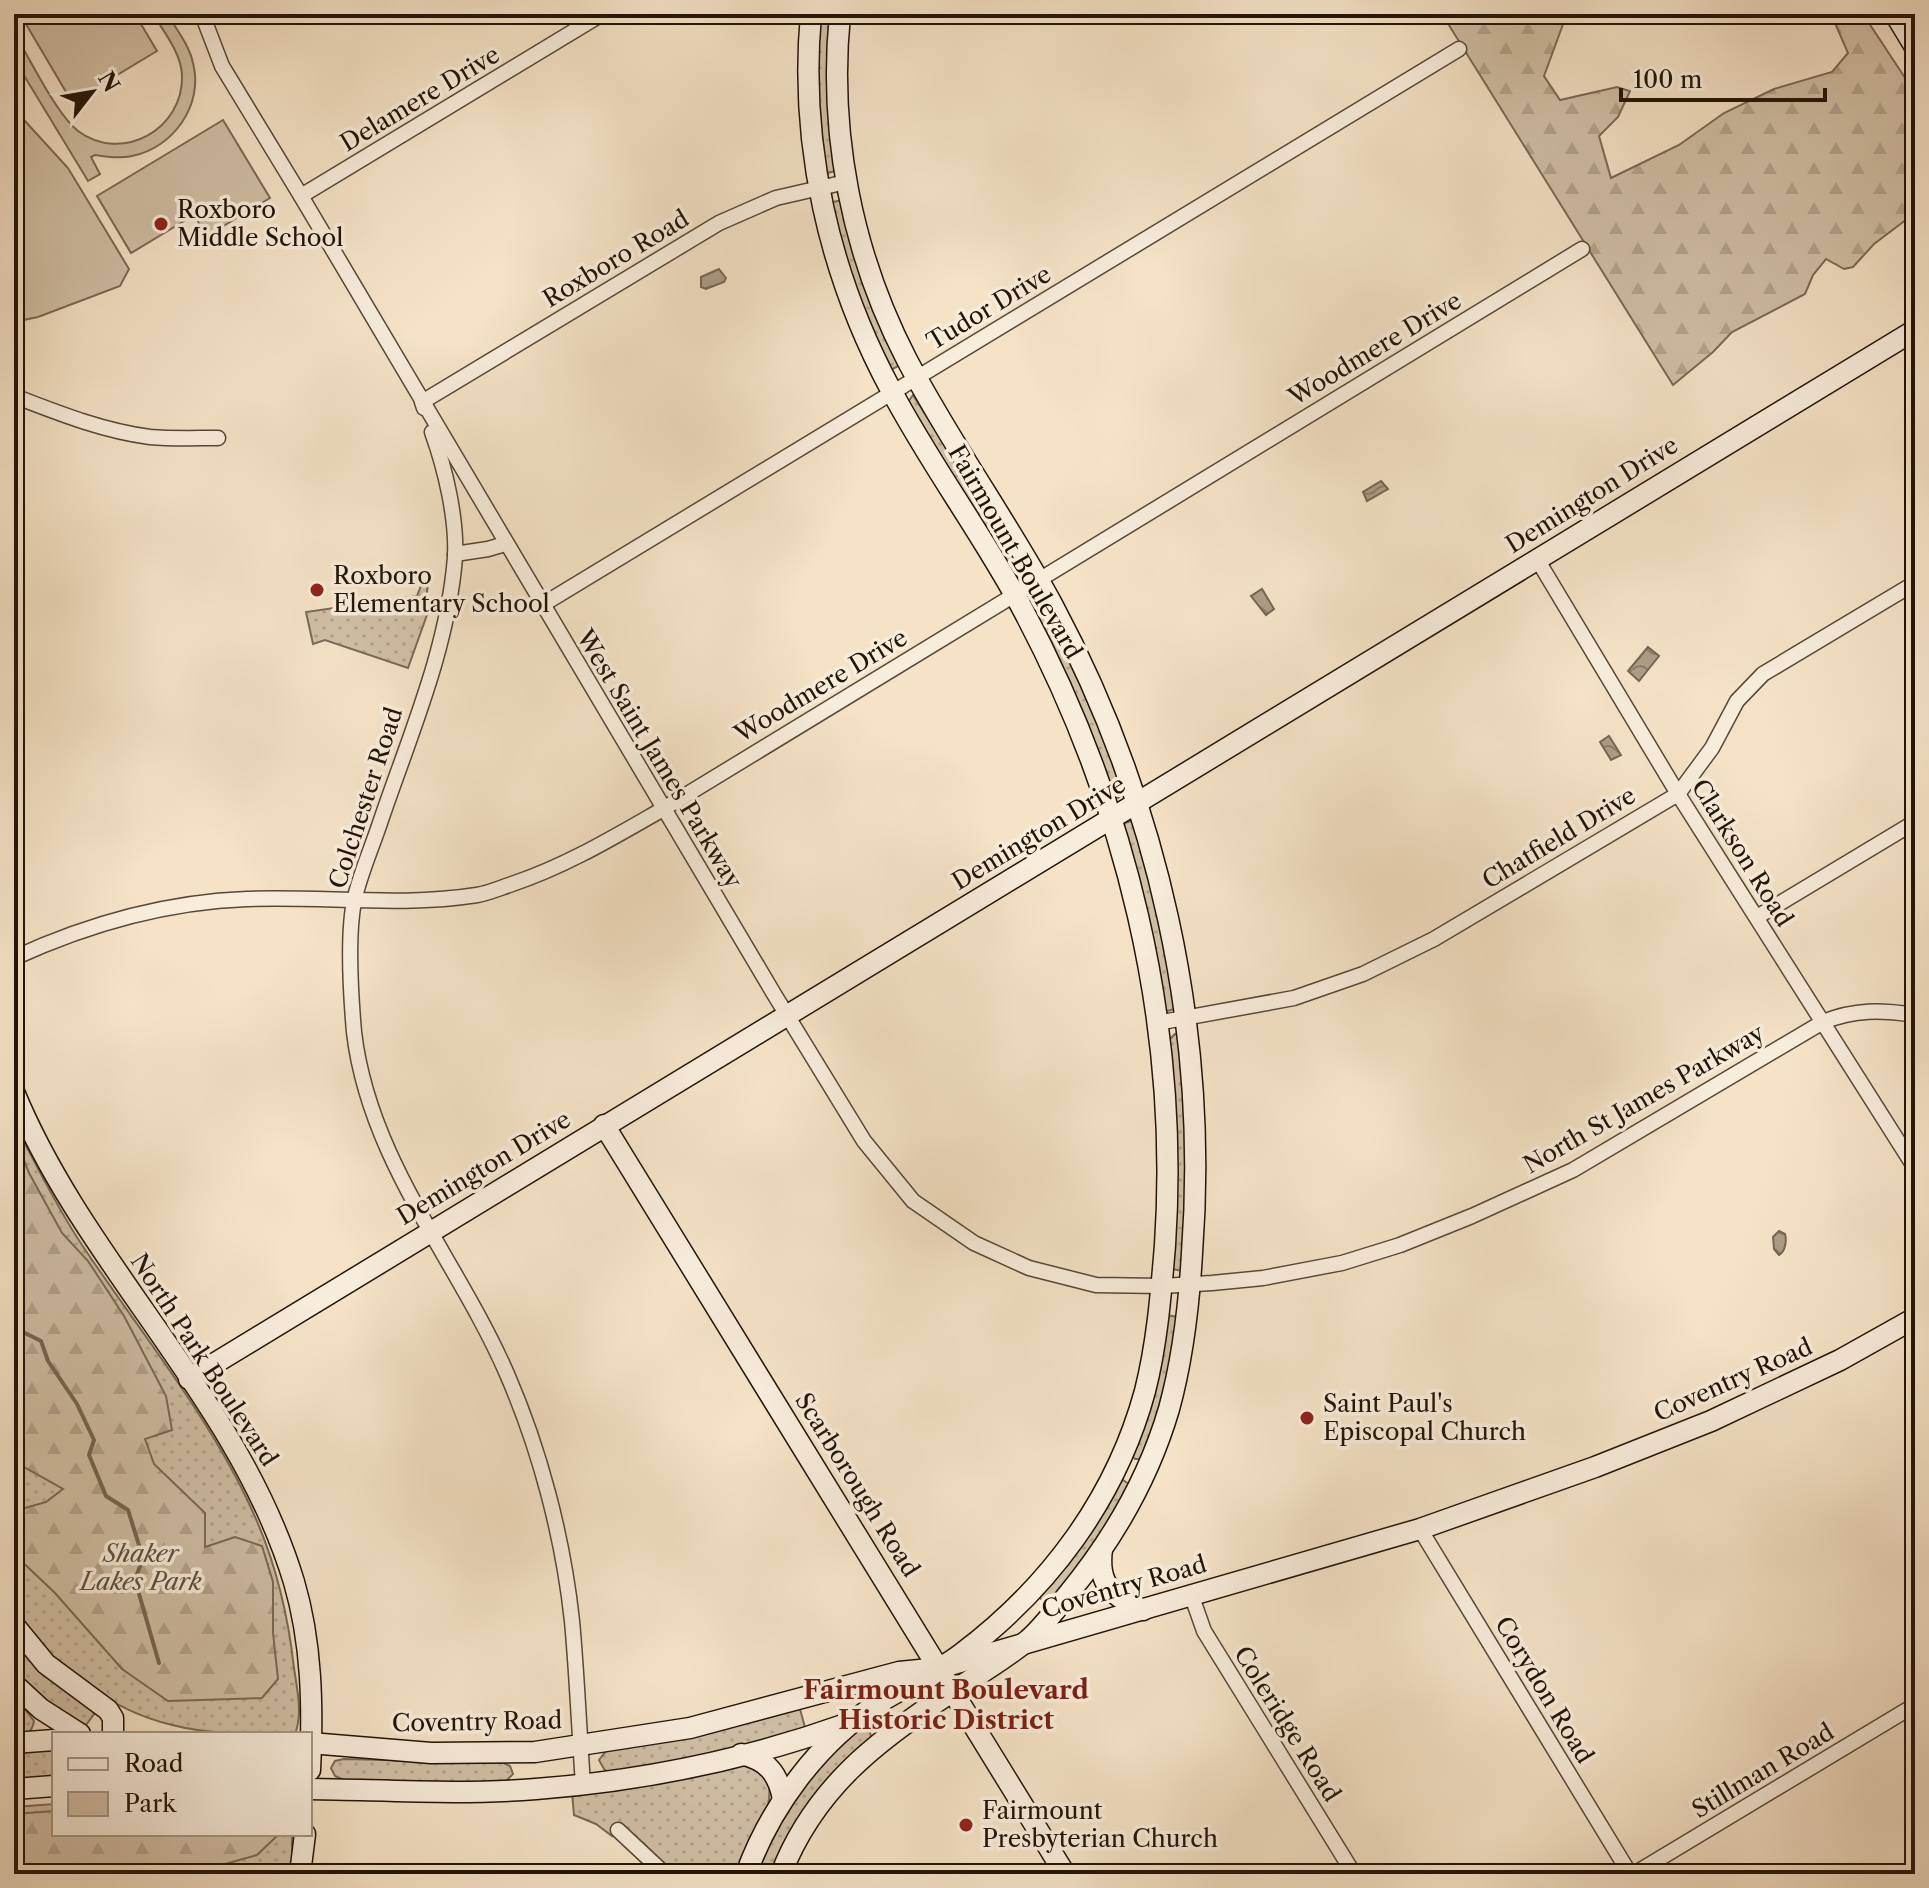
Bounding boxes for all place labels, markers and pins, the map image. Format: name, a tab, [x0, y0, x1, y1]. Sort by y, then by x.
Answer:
place label: Roxboro Middle School	[177, 195, 343, 252]
marker: Roxboro Middle School	[152, 215, 170, 233]
place label: Roxboro Elementary School	[333, 561, 550, 618]
marker: Roxboro Elementary School	[308, 581, 326, 599]
place label: Saint Paul's Episcopal Church	[1323, 1389, 1526, 1446]
marker: Saint Paul's Episcopal Church	[1298, 1409, 1316, 1427]
place label: Fairmount Presbyterian Church	[982, 1796, 1218, 1853]
marker: Fairmount Presbyterian Church	[957, 1816, 975, 1834]

